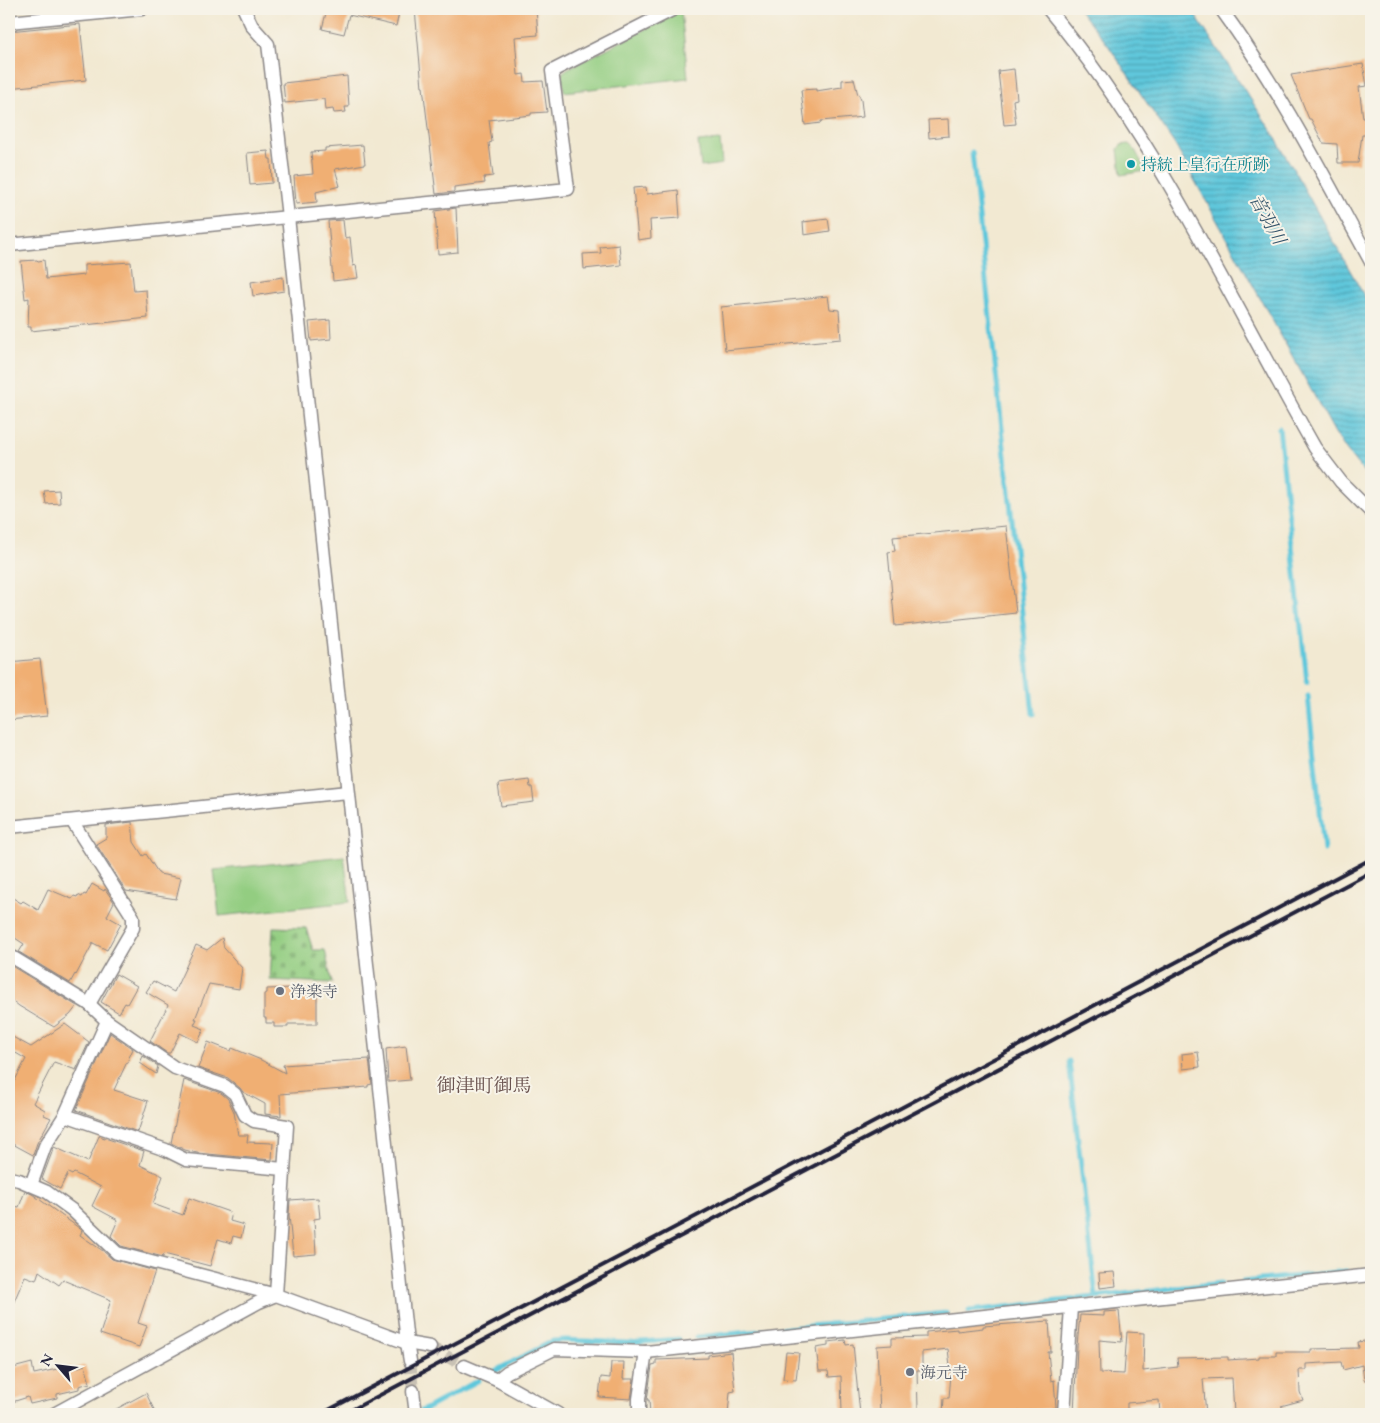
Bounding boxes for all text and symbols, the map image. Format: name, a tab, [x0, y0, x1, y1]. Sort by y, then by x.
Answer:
place label: 持統上皇行在所跡	[1141, 154, 1269, 175]
marker: 持統上皇行在所跡	[1125, 158, 1137, 170]
water label: 音羽川	[1245, 190, 1292, 250]
place label: 浄楽寺	[290, 981, 338, 1002]
marker: 浄楽寺	[274, 985, 286, 997]
district label: 御津町御馬	[436, 1073, 532, 1098]
north arrow	[32, 1340, 82, 1390]
text: N	[36, 1350, 57, 1369]
place label: 海元寺	[920, 1362, 968, 1383]
marker: 海元寺	[904, 1366, 916, 1378]

